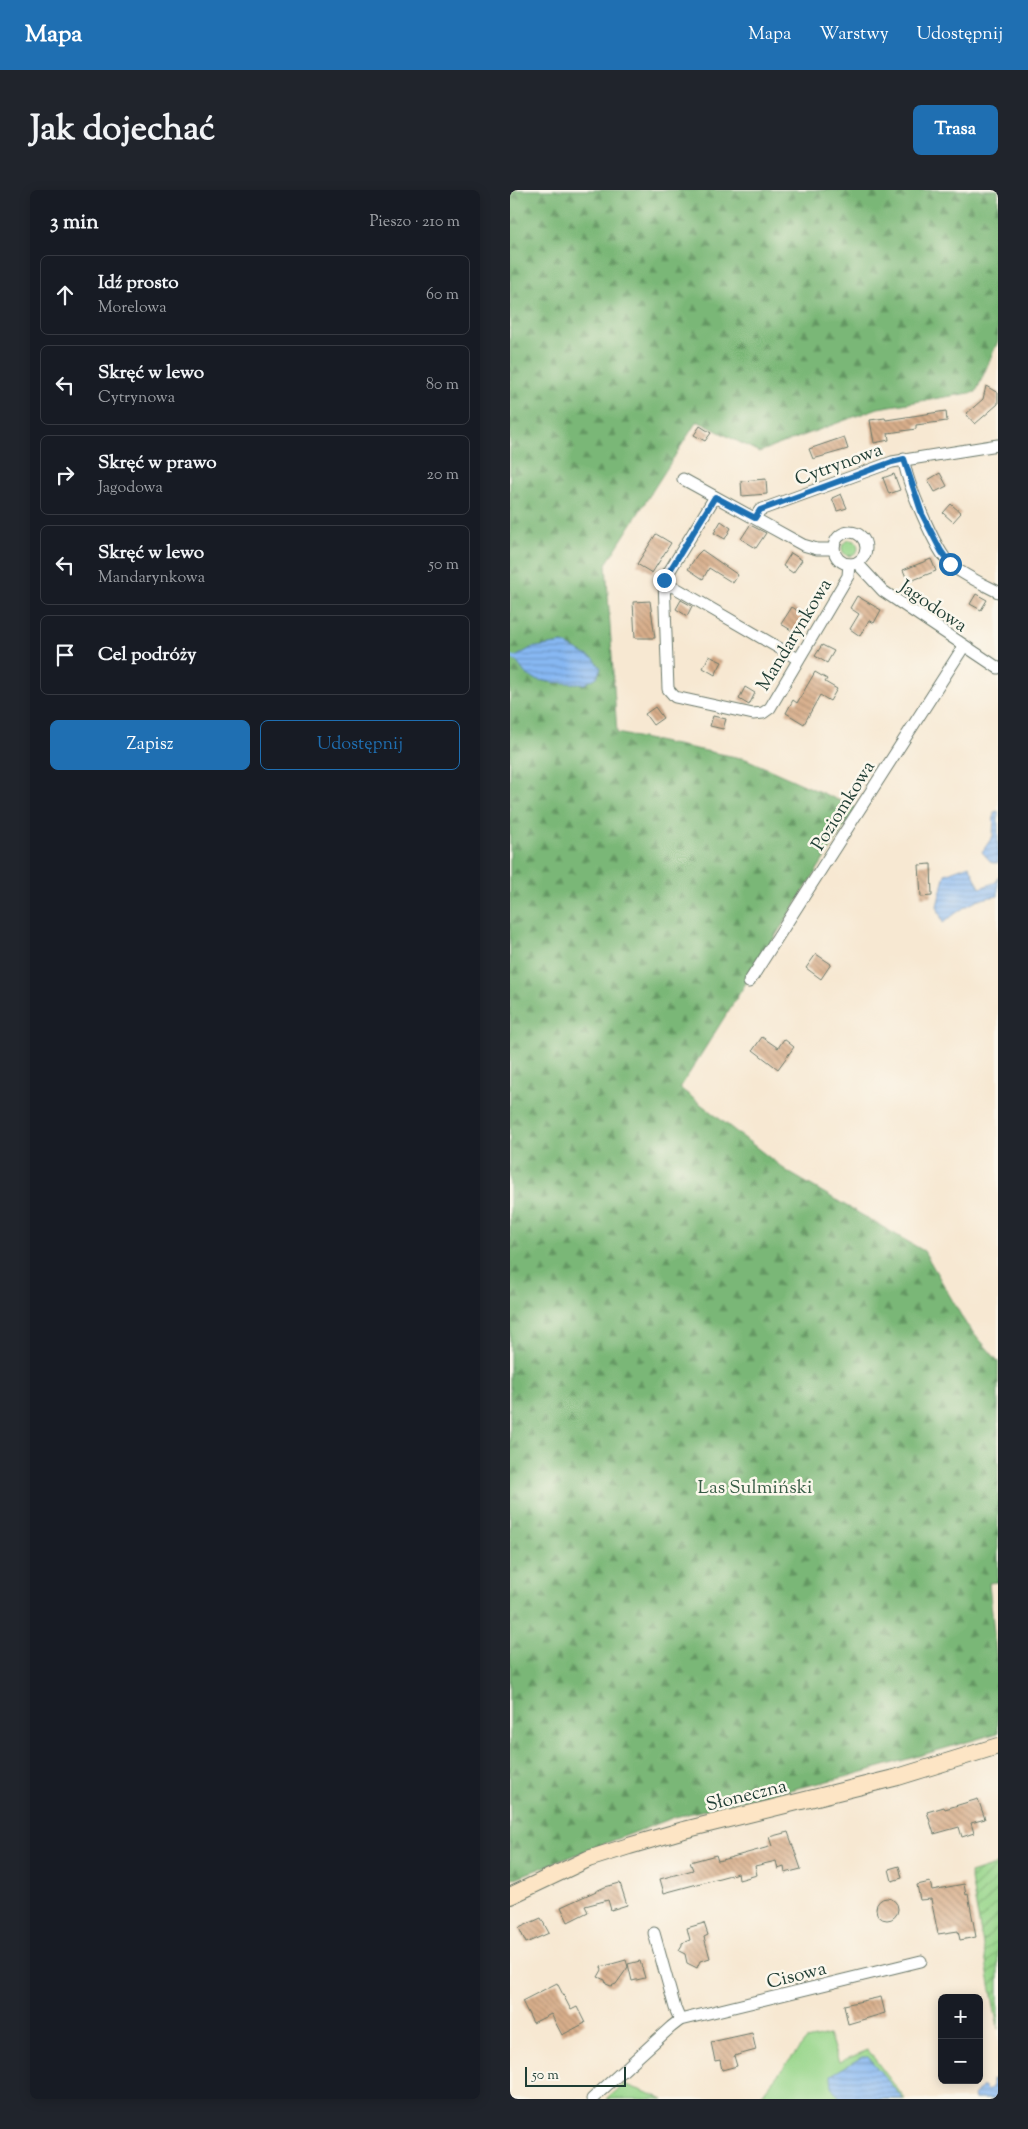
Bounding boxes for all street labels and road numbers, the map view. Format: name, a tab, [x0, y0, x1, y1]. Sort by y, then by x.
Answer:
street label: Cytrynowa	[791, 437, 887, 494]
street label: Mandarynkowa	[751, 574, 840, 697]
street label: Jagodowa	[892, 574, 972, 640]
street label: Poziomkowa	[806, 756, 883, 857]
street label: Słoneczna	[703, 1773, 790, 1820]
street label: Cisowa	[764, 1956, 830, 1997]

